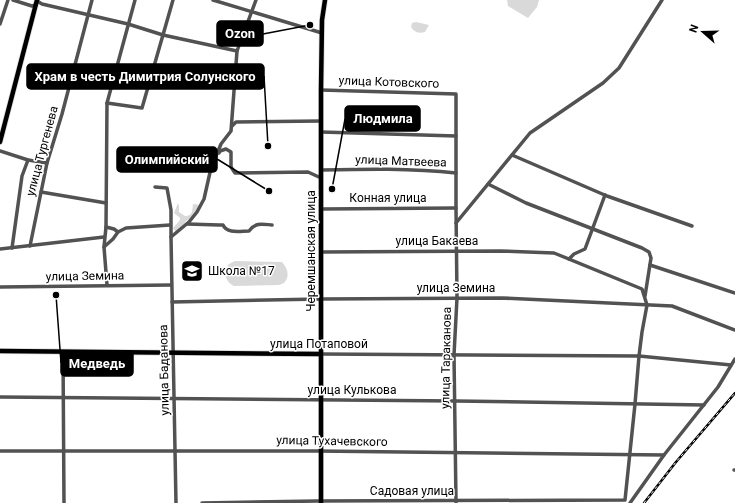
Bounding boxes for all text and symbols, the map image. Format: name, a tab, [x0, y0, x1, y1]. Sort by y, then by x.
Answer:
north arrow	[683, 12, 723, 52]
callout: Ozon	[217, 21, 263, 46]
text: N	[687, 23, 702, 35]
text: Ozon	[225, 26, 255, 41]
callout: Храм в честь Димитрия Солунского	[27, 64, 264, 89]
text: Храм в честь Димитрия Солунского	[34, 69, 256, 84]
street label: улица Котовского	[338, 73, 440, 91]
street label: улица Тургенева	[23, 104, 61, 198]
callout: Людмила	[345, 106, 420, 131]
text: Людмила	[353, 111, 413, 126]
callout: Олимпийский	[117, 147, 217, 172]
text: Олимпийский	[125, 152, 209, 167]
street label: улица Матвеева	[355, 152, 447, 170]
street label: Черемшанская улица	[304, 190, 318, 312]
street label: Конная улица	[349, 191, 427, 205]
street label: улица Бакаева	[396, 234, 478, 248]
school or university icon: Школа №17	[179, 258, 205, 284]
place label: Школа №17	[208, 264, 275, 278]
street label: улица Земина	[46, 268, 124, 284]
street label: улица Земина	[417, 281, 495, 295]
street label: улица Тараканова	[438, 307, 454, 409]
street label: улица Баданова	[156, 324, 172, 416]
street label: улица Потаповой	[270, 337, 368, 351]
callout: Медведь	[61, 351, 133, 376]
text: Медведь	[69, 356, 125, 371]
street label: улица Кулькова	[308, 383, 396, 397]
street label: улица Тухачевского	[276, 433, 388, 449]
street label: Садовая улица	[370, 484, 454, 498]

